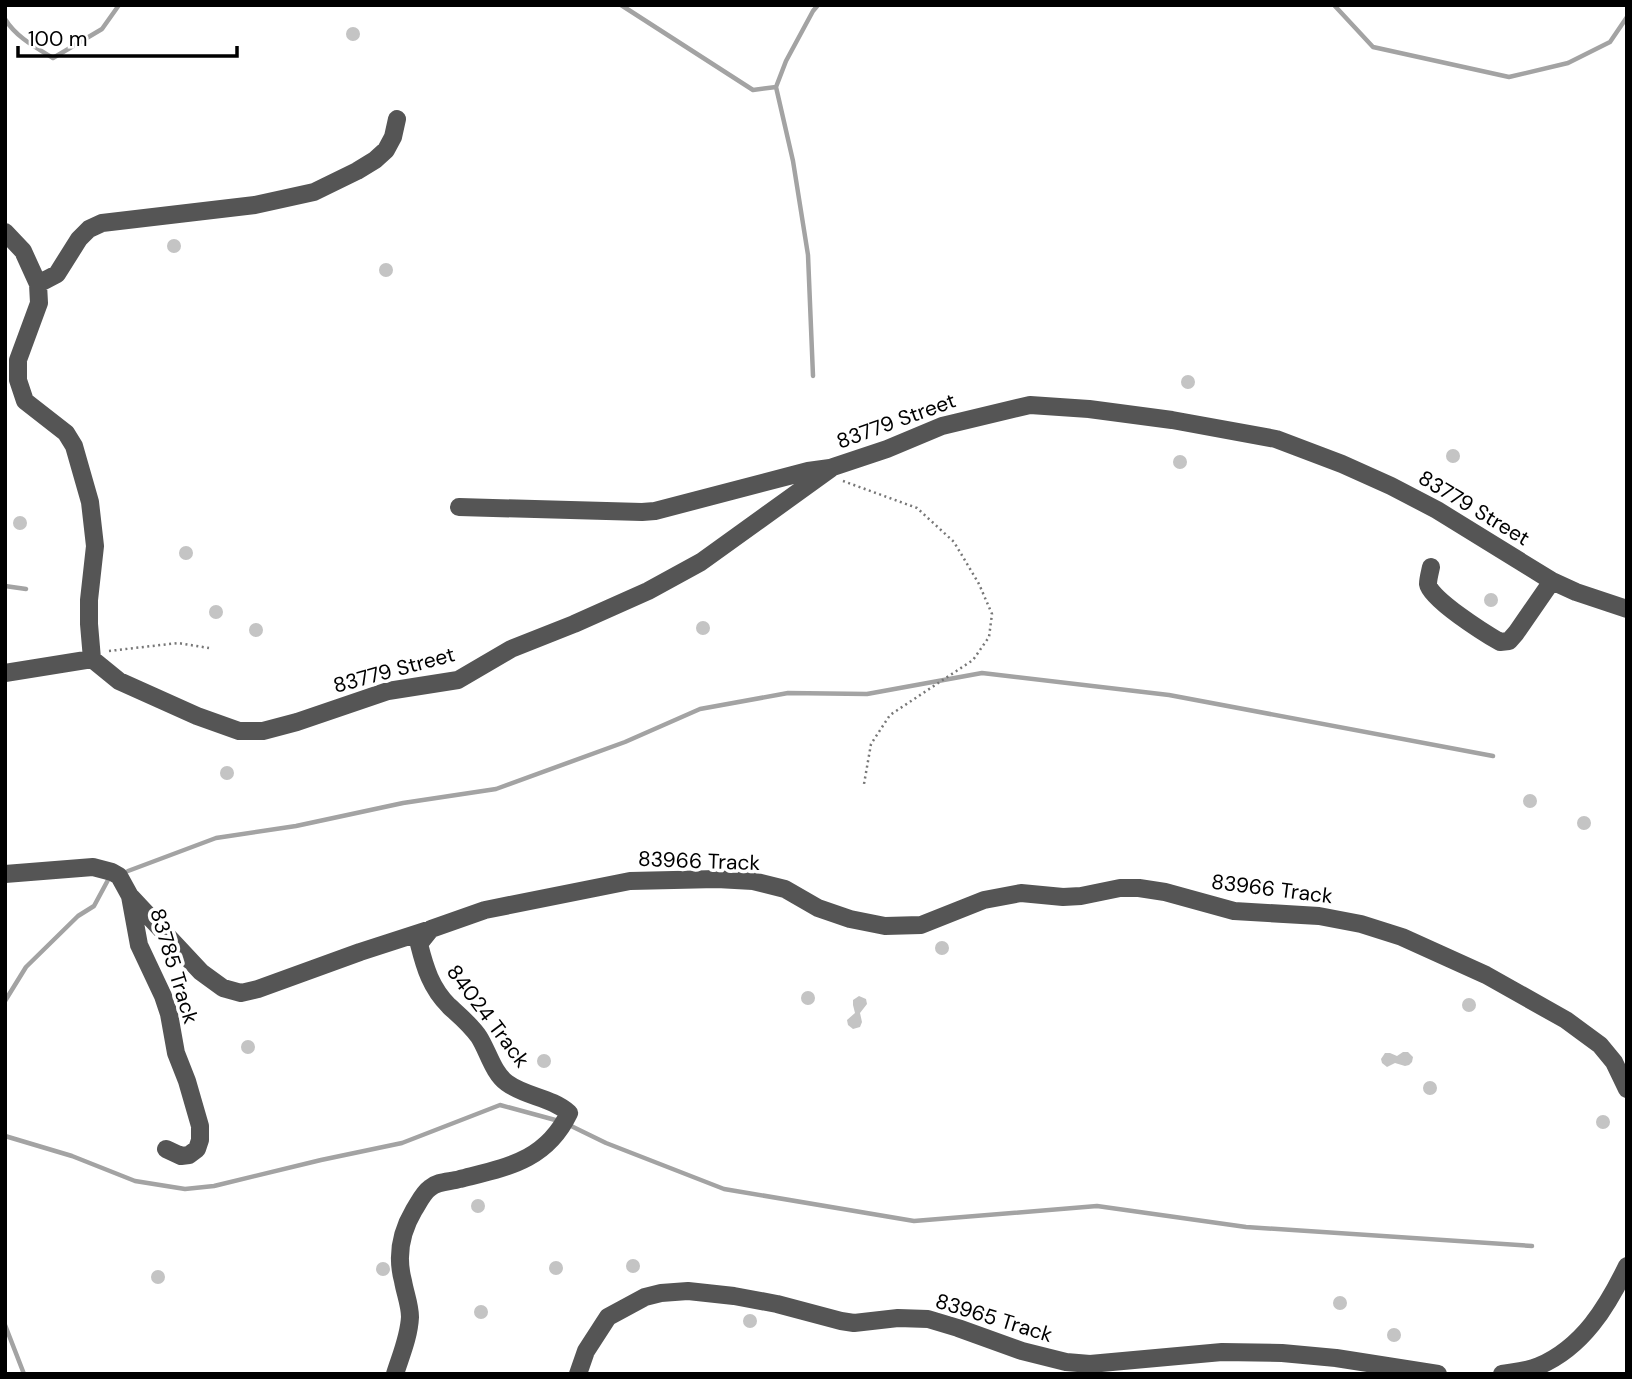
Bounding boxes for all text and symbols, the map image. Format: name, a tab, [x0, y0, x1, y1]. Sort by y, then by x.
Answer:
scale bar	[18, 14, 236, 58]
text: 100 m	[28, 25, 88, 53]
street label: 83779 Street	[832, 386, 960, 456]
street label: 83779 Street	[1413, 464, 1535, 552]
street label: 83779 Street	[330, 640, 458, 700]
street label: 83966 Track	[638, 845, 761, 877]
street label: 83966 Track	[1210, 868, 1335, 910]
street label: 83785 Track	[143, 905, 205, 1027]
street label: 84024 Track	[440, 959, 536, 1074]
street label: 83965 Track	[932, 1287, 1056, 1349]

